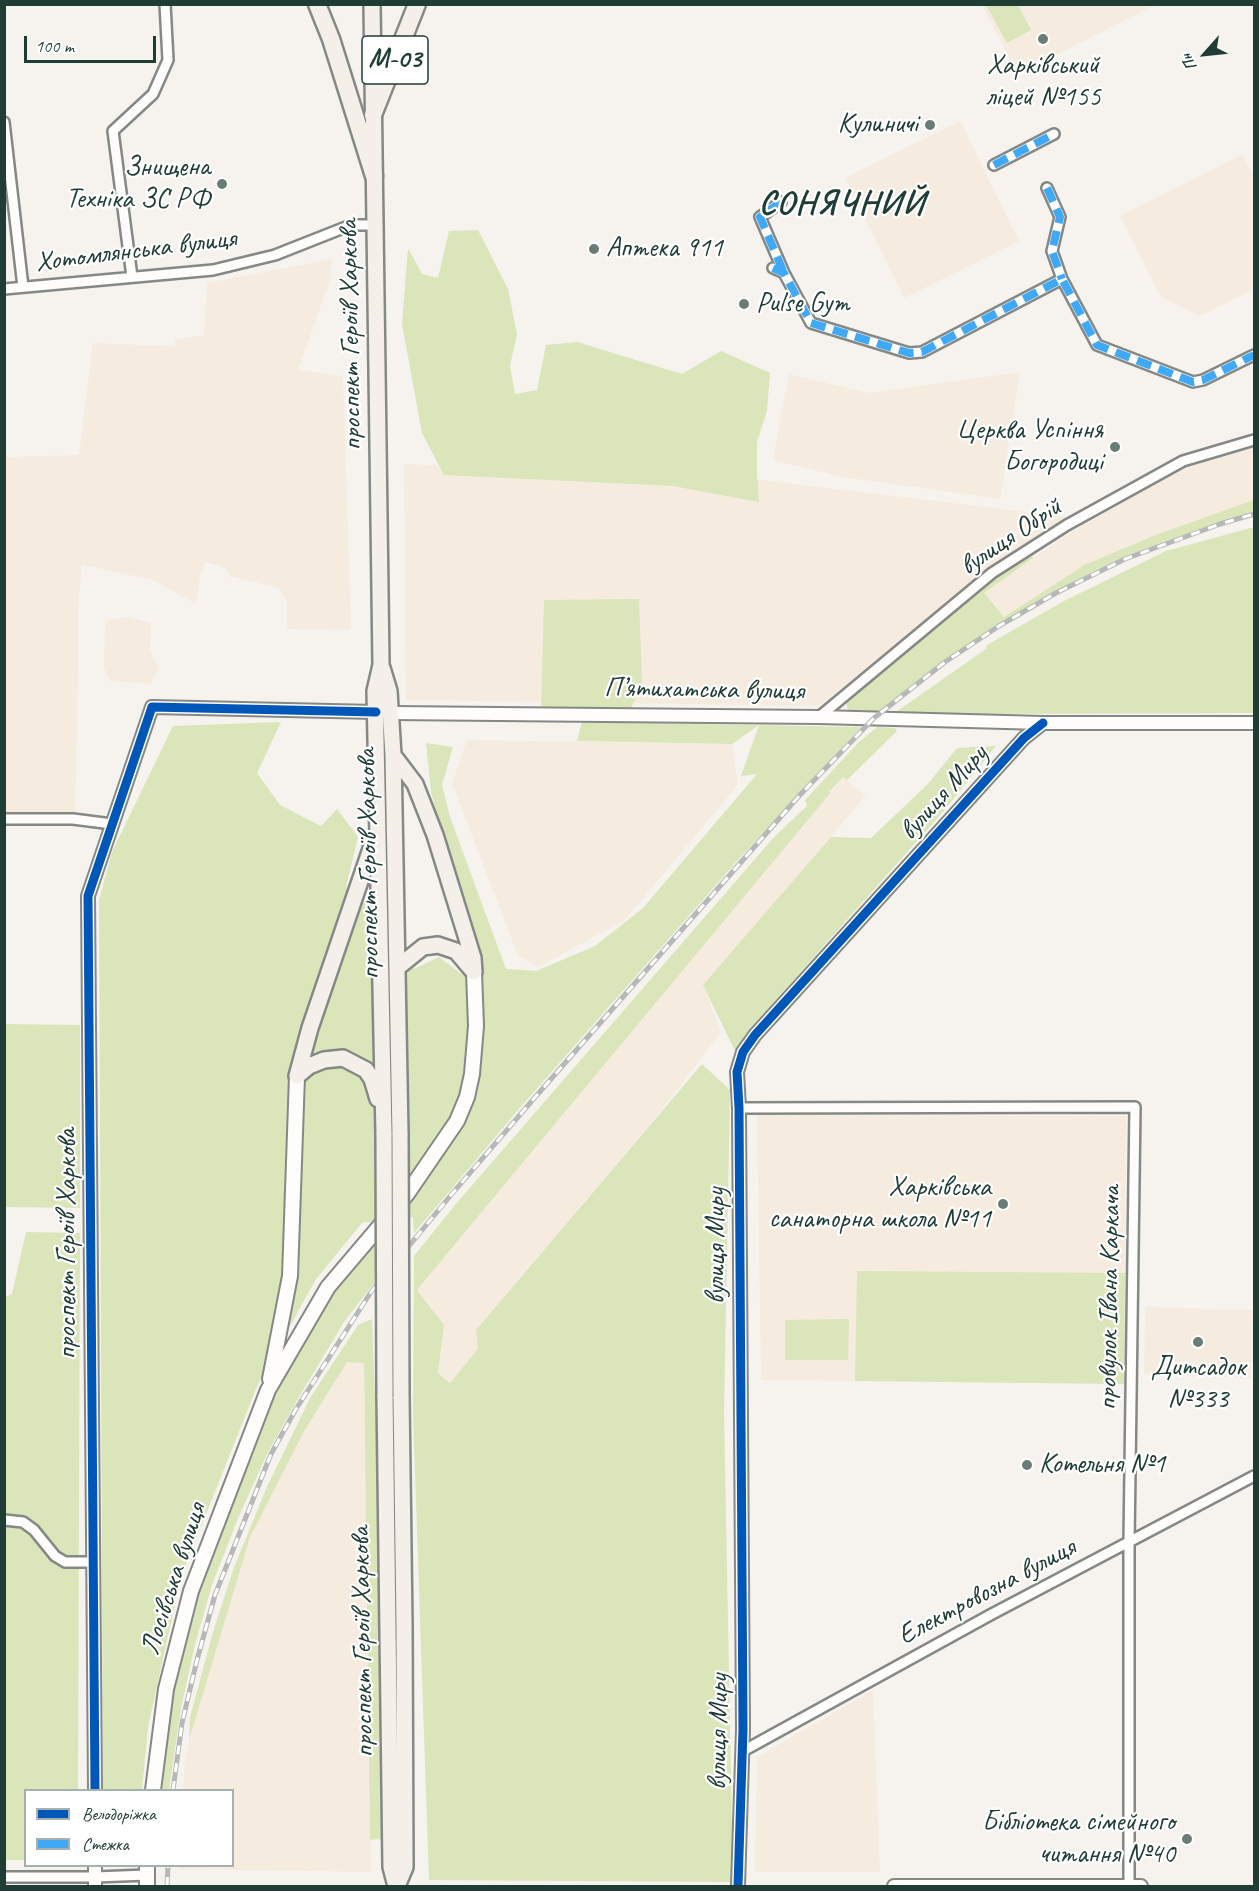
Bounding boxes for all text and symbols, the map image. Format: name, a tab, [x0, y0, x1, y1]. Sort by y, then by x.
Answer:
scale bar	[27, 24, 159, 62]
north arrow	[1175, 24, 1235, 84]
marker: Харківський ліцей №155	[1036, 32, 1050, 46]
text: 100 m	[35, 35, 74, 57]
road number: М-03	[362, 36, 428, 84]
place label: Харківський ліцей №155	[985, 49, 1101, 115]
text: Пн	[1176, 50, 1202, 74]
place label: Кулиничі	[838, 108, 918, 142]
marker: Кулиничі	[923, 118, 937, 132]
place label: Знищена Техніка ЗС РФ	[66, 151, 210, 217]
marker: Знищена Техніка ЗС РФ	[215, 177, 229, 191]
district label: СОНЯЧНИЙ	[756, 184, 928, 224]
street label: проспект Героїв Харкова	[332, 219, 370, 451]
street label: Хотомлянська вулиця	[34, 222, 238, 280]
place label: Аптека 911	[606, 232, 723, 266]
marker: Аптека 911	[587, 242, 601, 256]
place label: Pulse Gym	[756, 287, 849, 321]
marker: Pulse Gym	[737, 297, 751, 311]
place label: Церква Успіння Богородиці	[956, 414, 1103, 480]
marker: Церква Успіння Богородиці	[1108, 440, 1122, 454]
street label: вулиця Обрій	[953, 491, 1069, 583]
street label: П’ятихатська вулиця	[604, 671, 804, 709]
street label: вулиця Миру	[893, 738, 995, 848]
street label: проспект Героїв Харкова	[350, 748, 388, 980]
street label: проспект Героїв Харкова	[51, 1128, 85, 1360]
place label: Харківська санаторна школа №11	[769, 1171, 991, 1237]
street label: провулок Івана Каркача	[1091, 1185, 1129, 1411]
street label: вулиця Миру	[700, 1188, 734, 1304]
marker: Харківська санаторна школа №11	[996, 1197, 1010, 1211]
marker: Дитсадок №333	[1191, 1335, 1205, 1349]
place label: Дитсадок №333	[1151, 1351, 1245, 1417]
place label: Котельня №1	[1039, 1448, 1165, 1482]
marker: Котельня №1	[1020, 1458, 1034, 1472]
street label: Лосівська вулиця	[134, 1499, 214, 1659]
street label: проспект Героїв Харкова	[344, 1526, 382, 1758]
street label: Електровозна вулиця	[892, 1531, 1082, 1653]
street label: вулиця Миру	[701, 1673, 737, 1791]
legend	[24, 1789, 234, 1867]
text: Велодоріжка	[82, 1803, 156, 1825]
place label: Бібліотека сімейного читання №40	[982, 1806, 1175, 1872]
marker: Бібліотека сімейного читання №40	[1180, 1832, 1194, 1846]
text: Стежка	[82, 1833, 129, 1855]

